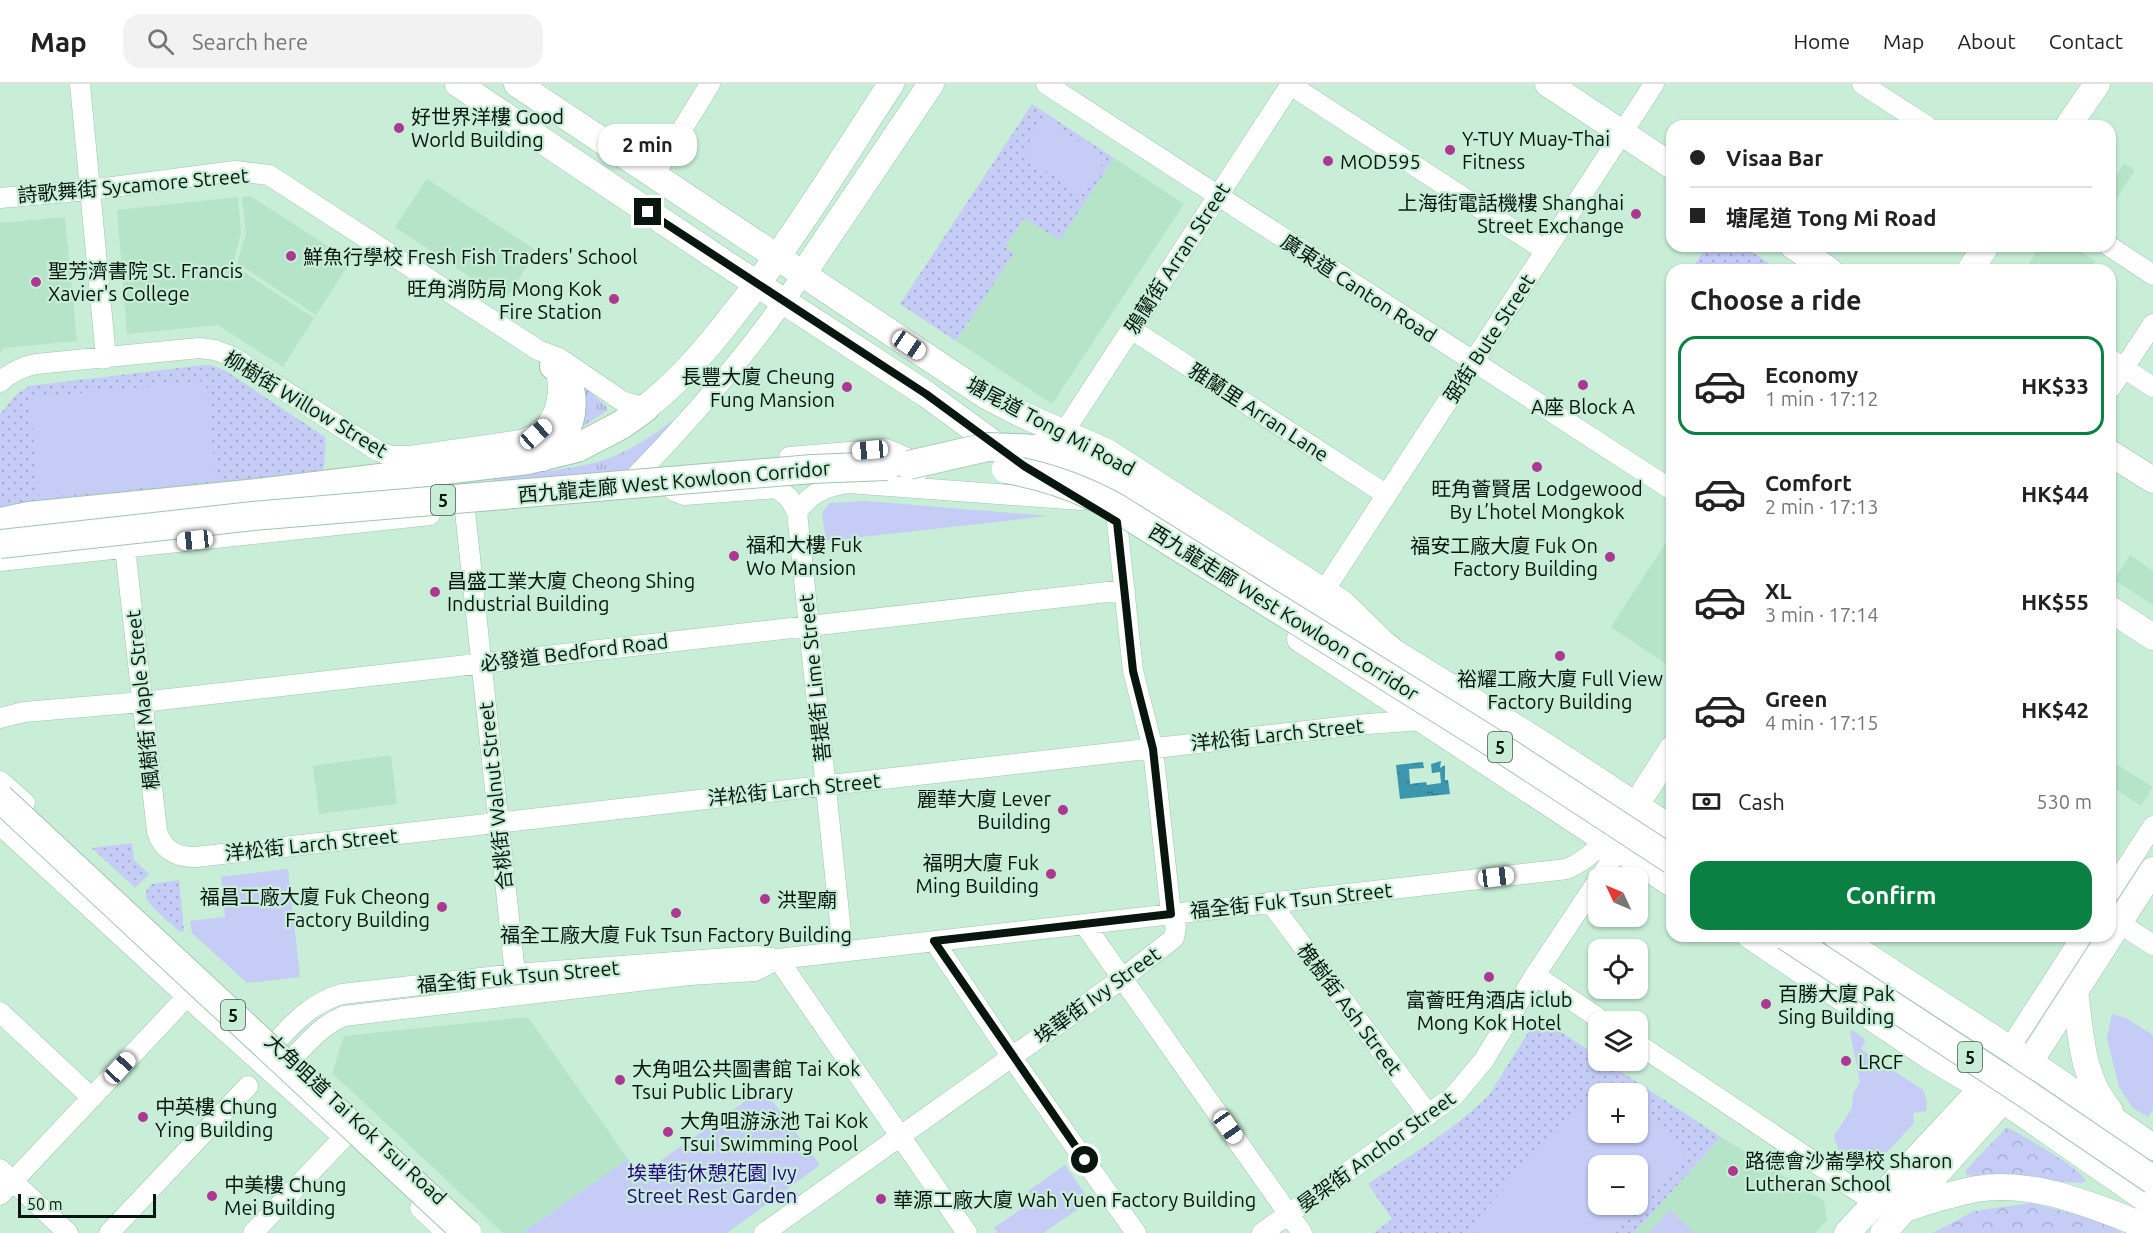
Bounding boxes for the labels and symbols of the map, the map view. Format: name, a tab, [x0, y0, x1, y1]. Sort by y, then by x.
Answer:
place label: 好世界洋樓 Good World Building	[411, 105, 564, 151]
marker: 好世界洋樓 Good World Building	[392, 121, 406, 135]
callout: 2 min	[598, 125, 698, 167]
place label: Y-TUY Muay-Thai Fitness	[1462, 127, 1610, 173]
marker: Y-TUY Muay-Thai Fitness	[1443, 143, 1457, 157]
place label: MOD595	[1340, 150, 1421, 173]
marker: MOD595	[1321, 154, 1335, 168]
street label: 詩歌舞街 Sycamore Street	[16, 163, 250, 207]
street label: 鴉蘭街 Arran Street	[1120, 178, 1234, 338]
place label: 上海街電話機樓 Shanghai Street Exchange	[1398, 191, 1624, 237]
route end	[634, 198, 661, 225]
marker: 上海街電話機樓 Shanghai Street Exchange	[1629, 207, 1643, 221]
street label: 廣東道 Canton Road	[1277, 229, 1441, 347]
place label: 鮮魚行學校 Fresh Fish Traders' School	[303, 245, 637, 268]
marker: 鮮魚行學校 Fresh Fish Traders' School	[284, 249, 298, 263]
place label: 聖芳濟書院 St. Francis Xavier's College	[48, 259, 243, 305]
street label: 弼街 Bute Street	[1439, 270, 1539, 406]
marker: 聖芳濟書院 St. Francis Xavier's College	[29, 275, 43, 289]
place label: 旺角消防局 Mong Kok Fire Station	[407, 277, 602, 323]
marker: 旺角消防局 Mong Kok Fire Station	[607, 292, 621, 306]
car	[889, 327, 929, 363]
street label: 柳樹街 Willow Street	[220, 346, 392, 462]
street label: 雅蘭里 Arran Lane	[1185, 358, 1333, 466]
place label: 長豐大廈 Cheung Fung Mansion	[681, 365, 835, 411]
street label: 塘尾道 Tong Mi Road	[963, 372, 1139, 480]
marker: A座 Block A	[1576, 378, 1590, 392]
marker: 長豐大廈 Cheung Fung Mansion	[840, 380, 854, 394]
place label: A座 Block A	[1531, 395, 1635, 418]
car	[517, 415, 555, 453]
car	[851, 439, 889, 461]
street label: 西九龍走廊 West Kowloon Corridor	[517, 456, 832, 506]
marker: 旺角薈賢居 Lodgewood By L’hotel Mongkok	[1530, 460, 1544, 474]
place label: 旺角薈賢居 Lodgewood By L’hotel Mongkok	[1431, 477, 1643, 523]
road number: 5	[431, 485, 455, 515]
street label: 西九龍走廊 West Kowloon Corridor	[1145, 519, 1423, 705]
car	[176, 529, 214, 551]
place label: 福和大樓 Fuk Wo Mansion	[746, 533, 862, 579]
place label: 福安工廠大廈 Fuk On Factory Building	[1410, 534, 1598, 580]
marker: 福和大樓 Fuk Wo Mansion	[727, 549, 741, 563]
marker: 福安工廠大廈 Fuk On Factory Building	[1603, 550, 1617, 564]
place label: 昌盛工業大廈 Cheong Shing Industrial Building	[447, 569, 695, 615]
marker: 昌盛工業大廈 Cheong Shing Industrial Building	[428, 585, 442, 599]
street label: 菩提街 Lime Street	[794, 593, 834, 763]
street label: 楓樹街 Maple Street	[121, 609, 163, 791]
street label: 必發道 Bedford Road	[479, 629, 669, 675]
marker: 裕耀工廠大廈 Full View Factory Building	[1553, 649, 1567, 663]
place label: 裕耀工廠大廈 Full View Factory Building	[1457, 667, 1663, 713]
street label: 合桃街 Walnut Street	[474, 701, 516, 891]
street label: 洋松街 Larch Street	[1189, 713, 1365, 755]
road number: 5	[1488, 732, 1512, 762]
street label: 洋松街 Larch Street	[706, 768, 882, 810]
place label: 麗華大廈 Lever Building	[917, 787, 1051, 833]
marker: 麗華大廈 Lever Building	[1056, 803, 1070, 817]
street label: 洋松街 Larch Street	[223, 823, 399, 865]
place label: 福明大廈 Fuk Ming Building	[916, 851, 1039, 897]
car	[1477, 866, 1515, 888]
marker: 福明大廈 Fuk Ming Building	[1044, 867, 1058, 881]
north arrow	[1588, 867, 1648, 927]
street label: 福全街 Fuk Tsun Street	[1189, 878, 1393, 922]
place label: 福昌工廠大廈 Fuk Cheong Factory Building	[200, 885, 430, 931]
place label: 洪聖廟	[777, 888, 837, 911]
marker: 洪聖廟	[758, 892, 772, 906]
marker: 福昌工廠大廈 Fuk Cheong Factory Building	[435, 900, 449, 914]
marker: 福全工廠大廈 Fuk Tsun Factory Building	[669, 906, 683, 920]
place label: 福全工廠大廈 Fuk Tsun Factory Building	[500, 923, 852, 946]
street label: 槐樹街 Ash Street	[1293, 939, 1407, 1079]
street label: 埃華街 Ivy Street	[1030, 942, 1164, 1048]
street label: 福全街 Fuk Tsun Street	[416, 956, 620, 996]
marker: 富薈旺角酒店 iclub Mong Kok Hotel	[1482, 970, 1496, 984]
place label: 百勝大廈 Pak Sing Building	[1778, 982, 1895, 1028]
place label: 富薈旺角酒店 iclub Mong Kok Hotel	[1405, 988, 1573, 1034]
marker: 百勝大廈 Pak Sing Building	[1759, 997, 1773, 1011]
road number: 5	[221, 1000, 245, 1030]
street label: 大角咀道 Tai Kok Tsui Road	[261, 1029, 451, 1209]
road number: 5	[1958, 1042, 1982, 1072]
car	[101, 1049, 139, 1087]
place label: LRCF	[1858, 1050, 1903, 1073]
marker: LRCF	[1839, 1054, 1853, 1068]
place label: 大角咀公共圖書館 Tai Kok Tsui Public Library	[632, 1057, 860, 1103]
marker: 大角咀公共圖書館 Tai Kok Tsui Public Library	[613, 1073, 627, 1087]
street label: 晏架街 Anchor Street	[1293, 1086, 1459, 1216]
place label: 中英樓 Chung Ying Building	[155, 1095, 278, 1141]
car	[1210, 1107, 1246, 1147]
place label: 大角咀游泳池 Tai Kok Tsui Swimming Pool	[680, 1109, 868, 1155]
marker: 中英樓 Chung Ying Building	[136, 1110, 150, 1124]
marker: 大角咀游泳池 Tai Kok Tsui Swimming Pool	[661, 1125, 675, 1139]
route start	[1071, 1146, 1098, 1173]
place label: 路德會沙崙學校 Sharon Lutheran School	[1745, 1149, 1952, 1195]
park label: 埃華街休憩花園 Ivy Street Rest Garden	[627, 1161, 797, 1207]
marker: 路德會沙崙學校 Sharon Lutheran School	[1726, 1164, 1740, 1178]
place label: 中美樓 Chung Mei Building	[224, 1173, 347, 1219]
place label: 華源工廠大廈 Wah Yuen Factory Building	[893, 1188, 1256, 1211]
marker: 中美樓 Chung Mei Building	[205, 1189, 219, 1203]
scale bar	[18, 1191, 156, 1218]
marker: 華源工廠大廈 Wah Yuen Factory Building	[874, 1192, 888, 1206]

